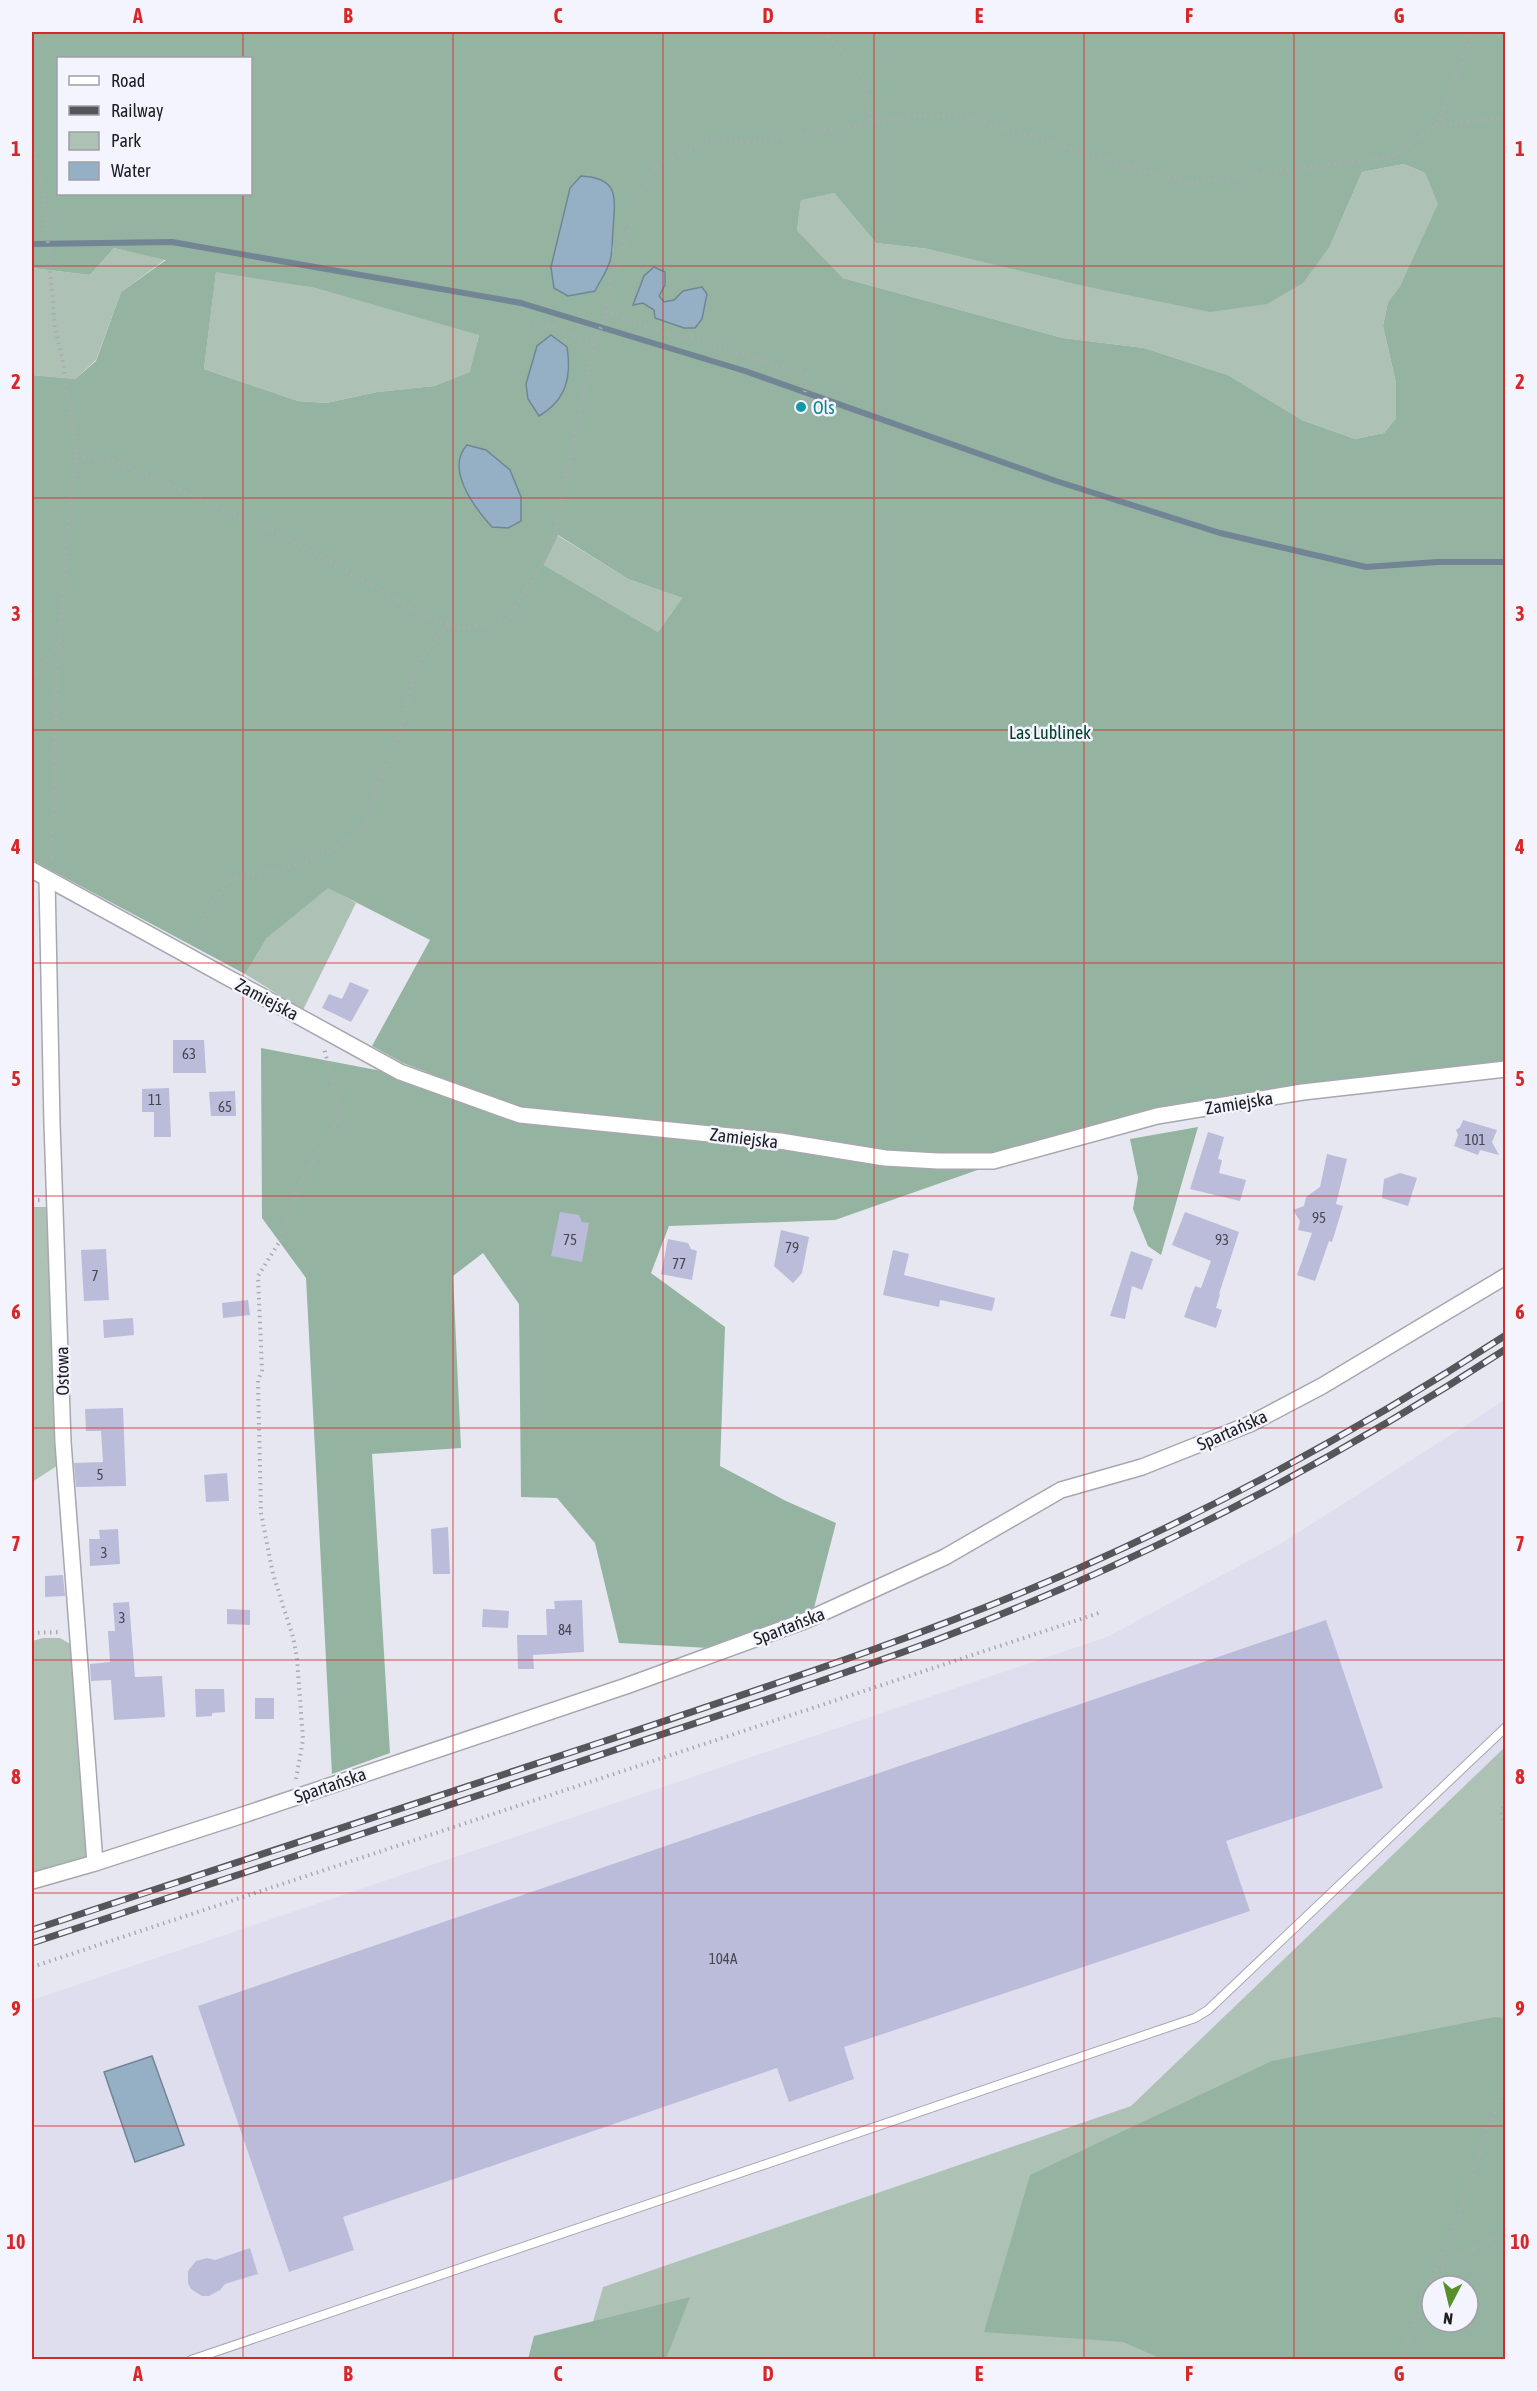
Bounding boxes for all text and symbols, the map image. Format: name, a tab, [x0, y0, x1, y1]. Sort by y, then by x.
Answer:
text: A	[132, 4, 143, 27]
text: B	[343, 4, 353, 27]
text: C	[554, 4, 563, 27]
text: D	[762, 4, 774, 27]
text: E	[975, 4, 984, 27]
text: F	[1185, 4, 1193, 27]
text: G	[1394, 4, 1405, 27]
legend	[57, 57, 252, 195]
text: Road	[111, 70, 145, 91]
text: Railway	[111, 100, 163, 121]
text: Park	[111, 130, 141, 151]
text: 1	[11, 137, 21, 160]
text: 1	[1515, 137, 1525, 160]
text: Water	[111, 160, 151, 181]
text: 2	[11, 370, 21, 393]
text: 2	[1515, 370, 1525, 393]
place label: Ols	[813, 397, 835, 418]
marker: Ols	[794, 400, 808, 414]
text: 3	[11, 602, 21, 625]
text: 3	[1515, 602, 1525, 625]
park label: Las Lublinek	[1009, 722, 1091, 743]
text: 4	[10, 835, 21, 858]
text: 4	[1514, 835, 1525, 858]
street label: Zamiejska	[232, 974, 302, 1024]
house number: 63	[182, 1045, 196, 1062]
text: 5	[11, 1067, 21, 1090]
text: 5	[1515, 1067, 1525, 1090]
street label: Zamiejska	[1204, 1087, 1274, 1119]
house number: 11	[148, 1091, 162, 1108]
house number: 65	[218, 1098, 232, 1115]
street label: Zamiejska	[709, 1123, 779, 1153]
house number: 101	[1464, 1131, 1486, 1148]
house number: 95	[1312, 1209, 1326, 1226]
house number: 75	[563, 1231, 577, 1248]
house number: 93	[1215, 1231, 1229, 1248]
house number: 79	[785, 1239, 799, 1256]
house number: 77	[672, 1255, 686, 1272]
house number: 7	[91, 1267, 99, 1284]
text: 6	[11, 1300, 21, 1323]
text: 6	[1515, 1300, 1525, 1323]
street label: Ostowa	[51, 1346, 73, 1396]
street label: Spartańska	[1194, 1405, 1270, 1455]
house number: 5	[96, 1466, 104, 1483]
text: 7	[11, 1532, 21, 1555]
text: 7	[1515, 1532, 1525, 1555]
house number: 3	[100, 1544, 108, 1561]
street label: Spartańska	[750, 1603, 828, 1649]
house number: 3	[118, 1609, 126, 1626]
house number: 84	[558, 1621, 572, 1638]
street label: Spartańska	[291, 1763, 369, 1807]
text: 8	[11, 1765, 21, 1788]
text: 8	[1515, 1765, 1525, 1788]
house number: 104A	[709, 1950, 738, 1967]
text: 9	[11, 1997, 21, 2020]
text: 9	[1515, 1997, 1525, 2020]
text: 10	[7, 2230, 25, 2253]
text: 10	[1511, 2230, 1529, 2253]
north arrow	[1420, 2274, 1480, 2334]
text: N	[1442, 2309, 1454, 2328]
text: A	[132, 2362, 143, 2385]
text: B	[343, 2362, 353, 2385]
text: C	[554, 2362, 563, 2385]
text: D	[762, 2362, 774, 2385]
text: E	[975, 2362, 984, 2385]
text: F	[1185, 2362, 1193, 2385]
text: G	[1394, 2362, 1405, 2385]

